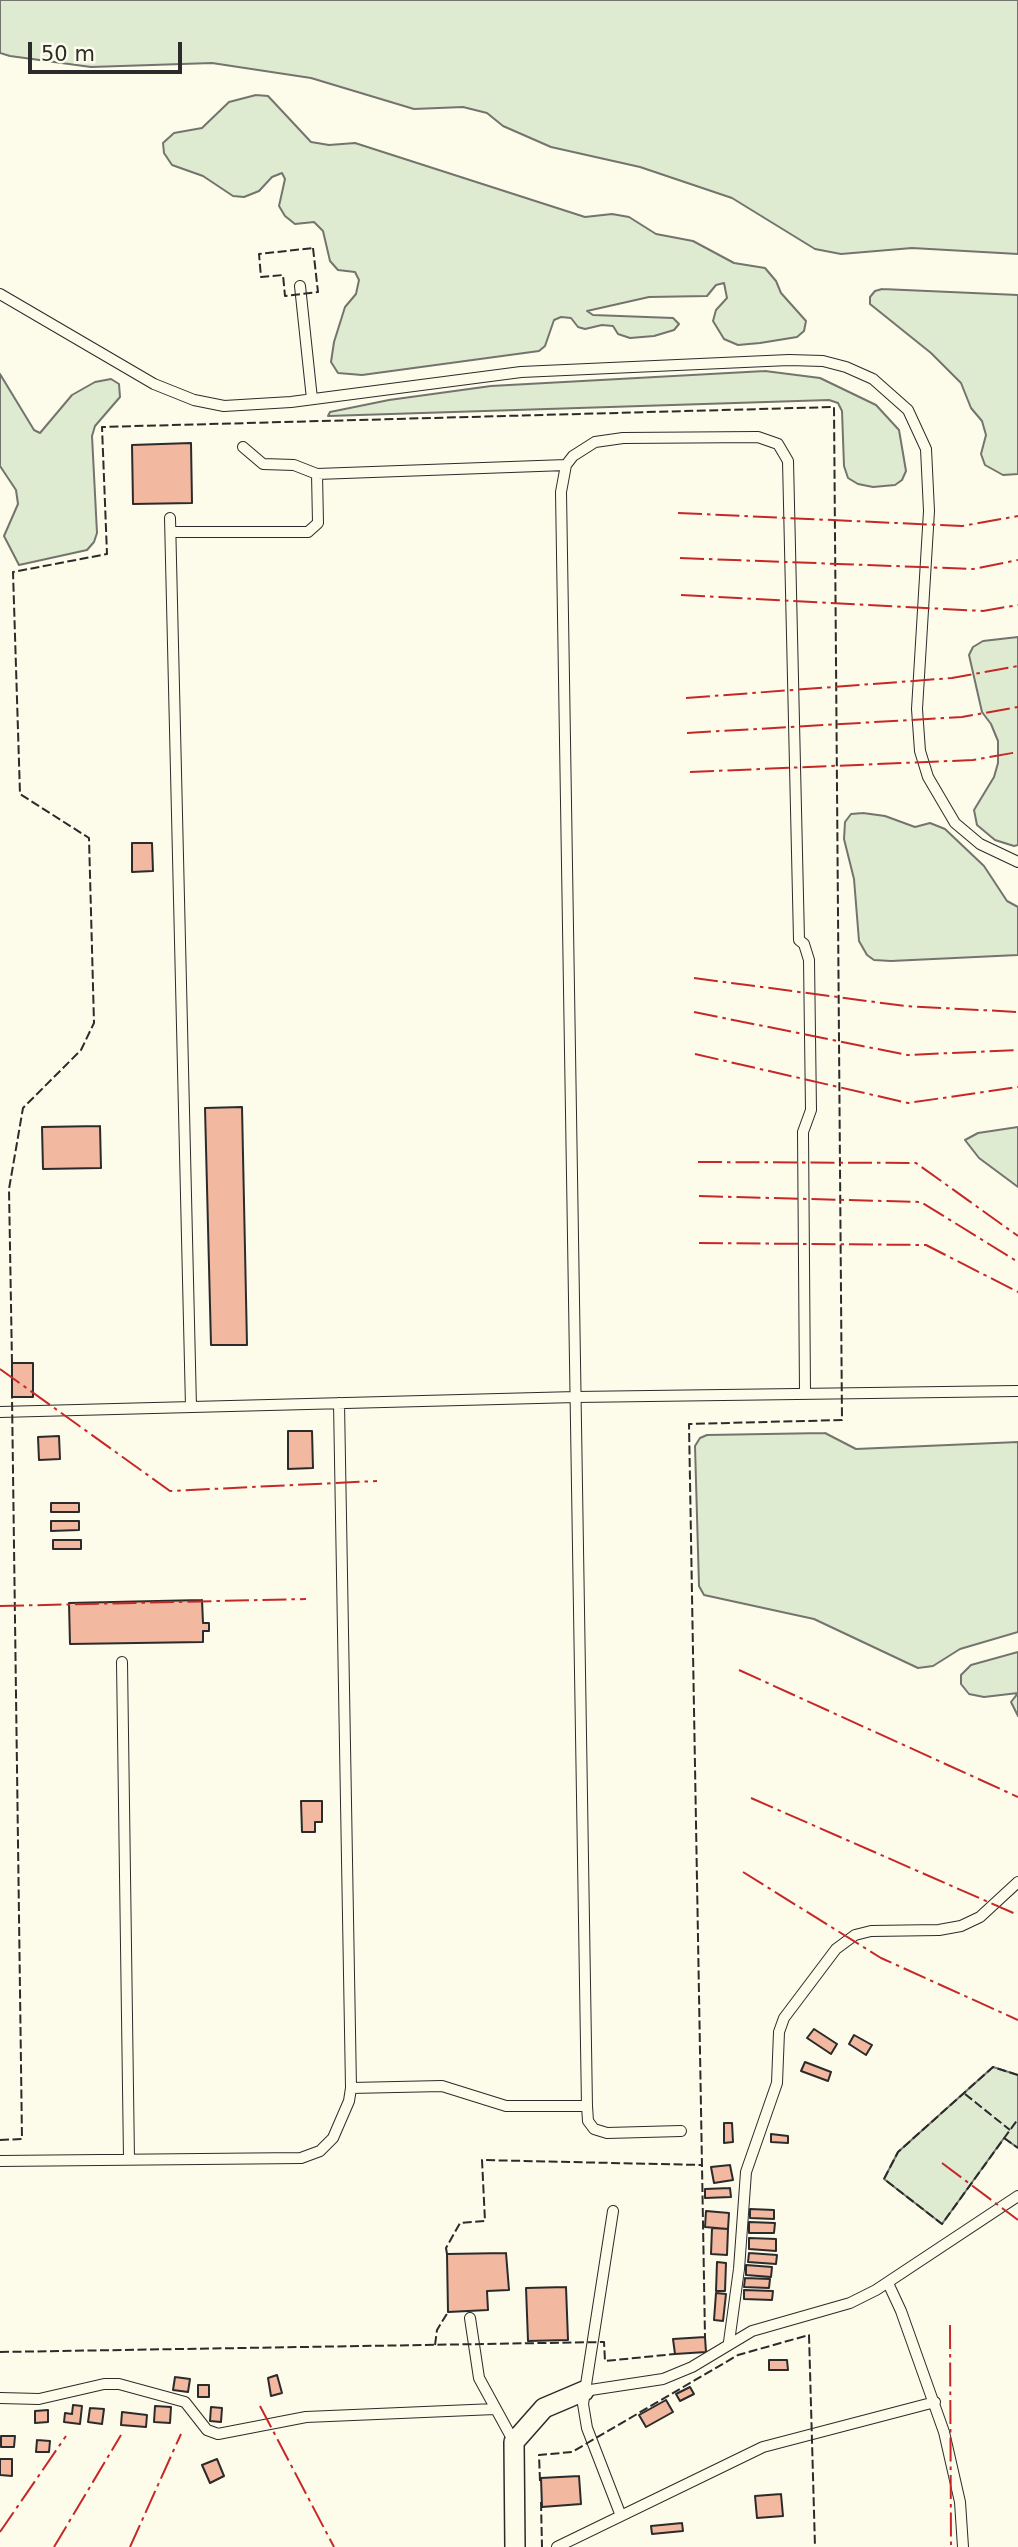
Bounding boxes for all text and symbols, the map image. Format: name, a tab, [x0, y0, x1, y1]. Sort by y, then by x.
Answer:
scale bar	[32, 28, 186, 72]
text: 50 m	[41, 42, 95, 66]

